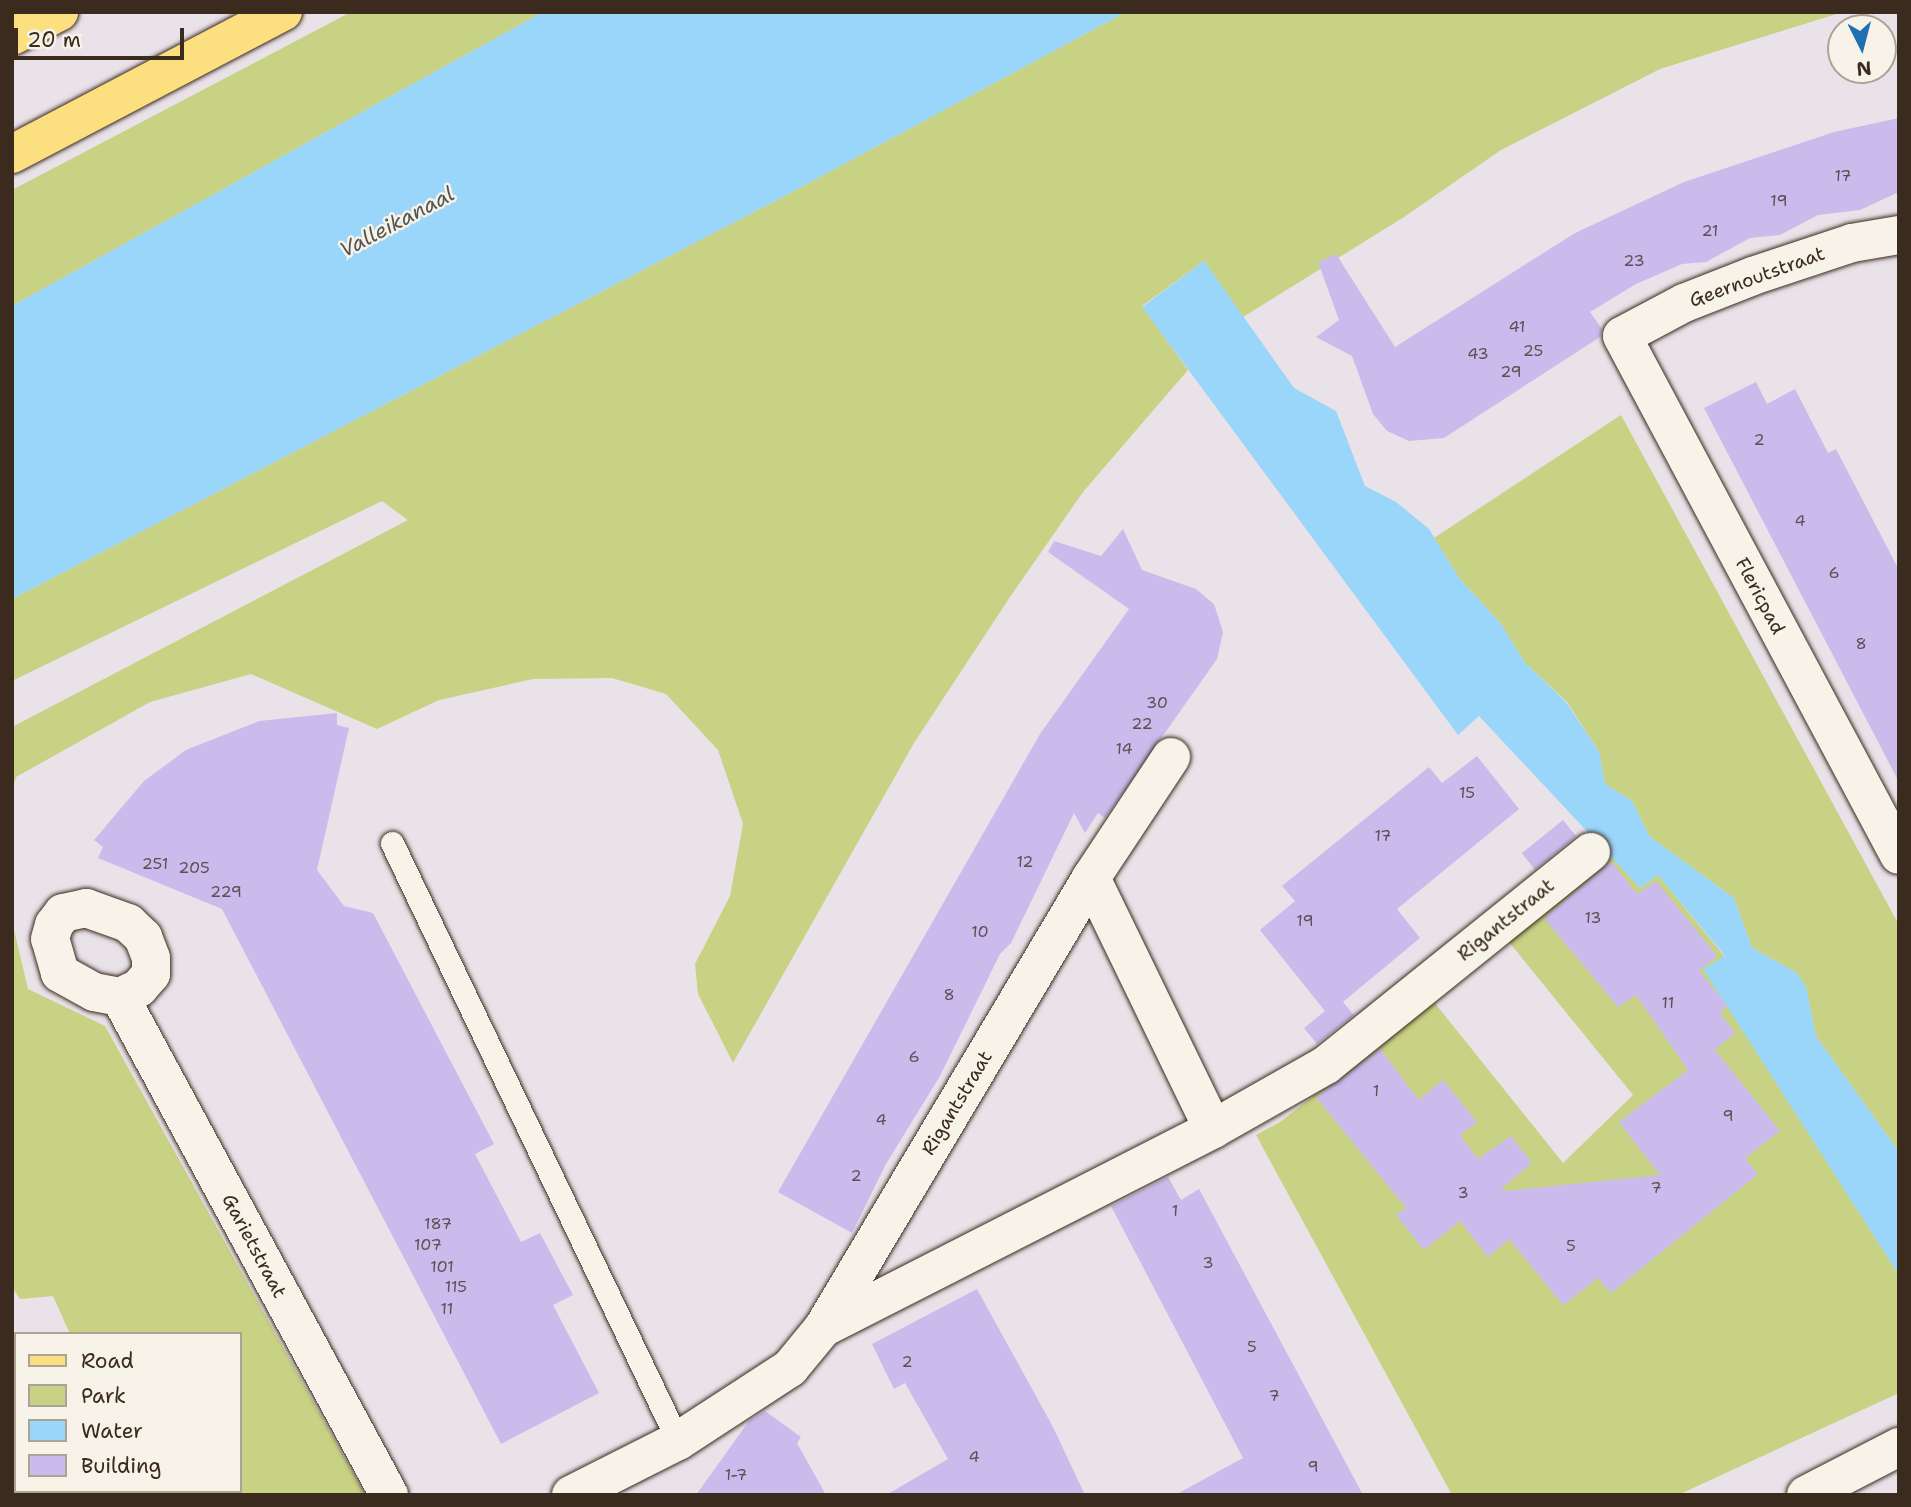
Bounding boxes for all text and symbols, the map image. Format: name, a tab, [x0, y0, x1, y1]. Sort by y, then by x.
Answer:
scale bar	[18, 14, 187, 58]
north arrow	[1827, 14, 1897, 84]
text: 20 m	[27, 26, 81, 54]
text: N	[1855, 55, 1873, 82]
house number: 17	[1834, 166, 1852, 186]
water label: Valleikanaal	[335, 181, 459, 263]
house number: 19	[1770, 191, 1788, 211]
house number: 21	[1701, 221, 1719, 241]
street label: Geernoutstraat	[1686, 242, 1828, 312]
house number: 23	[1623, 251, 1645, 271]
house number: 41	[1508, 317, 1526, 337]
house number: 25	[1523, 341, 1543, 361]
house number: 43	[1467, 344, 1489, 364]
house number: 29	[1500, 362, 1522, 382]
house number: 2	[1753, 430, 1765, 450]
house number: 4	[1794, 511, 1806, 531]
street label: Flericpad	[1730, 554, 1790, 638]
house number: 6	[1828, 563, 1840, 583]
house number: 8	[1855, 634, 1867, 654]
house number: 30	[1146, 693, 1168, 713]
house number: 22	[1131, 714, 1153, 734]
house number: 14	[1115, 739, 1133, 759]
house number: 15	[1459, 783, 1475, 803]
house number: 17	[1374, 826, 1392, 846]
house number: 12	[1016, 852, 1034, 872]
house number: 251	[142, 854, 168, 874]
house number: 205	[178, 858, 210, 878]
street label: Rigantstraat	[1453, 874, 1559, 966]
house number: 229	[210, 882, 242, 902]
house number: 13	[1584, 908, 1602, 928]
house number: 19	[1296, 911, 1314, 931]
house number: 10	[971, 922, 989, 942]
house number: 8	[943, 985, 955, 1005]
house number: 11	[1662, 993, 1674, 1013]
house number: 6	[908, 1047, 920, 1067]
street label: Rigantstraat	[917, 1047, 997, 1159]
house number: 1	[1373, 1081, 1379, 1101]
house number: 9	[1722, 1106, 1734, 1126]
house number: 4	[875, 1110, 887, 1130]
house number: 2	[850, 1166, 862, 1186]
house number: 7	[1650, 1178, 1662, 1198]
house number: 3	[1457, 1183, 1469, 1203]
street label: Garietstraat	[217, 1190, 291, 1302]
house number: 1	[1172, 1201, 1178, 1221]
house number: 187	[424, 1214, 452, 1234]
house number: 107	[414, 1235, 442, 1255]
house number: 5	[1566, 1236, 1576, 1256]
house number: 3	[1202, 1253, 1214, 1273]
house number: 101	[430, 1257, 454, 1277]
house number: 115	[445, 1277, 467, 1297]
house number: 11	[441, 1299, 453, 1319]
legend	[14, 1332, 242, 1493]
house number: 5	[1247, 1337, 1257, 1357]
text: Road	[81, 1347, 134, 1375]
house number: 2	[901, 1352, 913, 1372]
text: Park	[81, 1382, 126, 1410]
house number: 7	[1268, 1386, 1280, 1406]
text: Water	[81, 1417, 143, 1445]
house number: 4	[968, 1447, 980, 1467]
text: Building	[81, 1452, 161, 1480]
house number: 9	[1307, 1457, 1319, 1477]
house number: 1-7	[725, 1465, 747, 1485]

